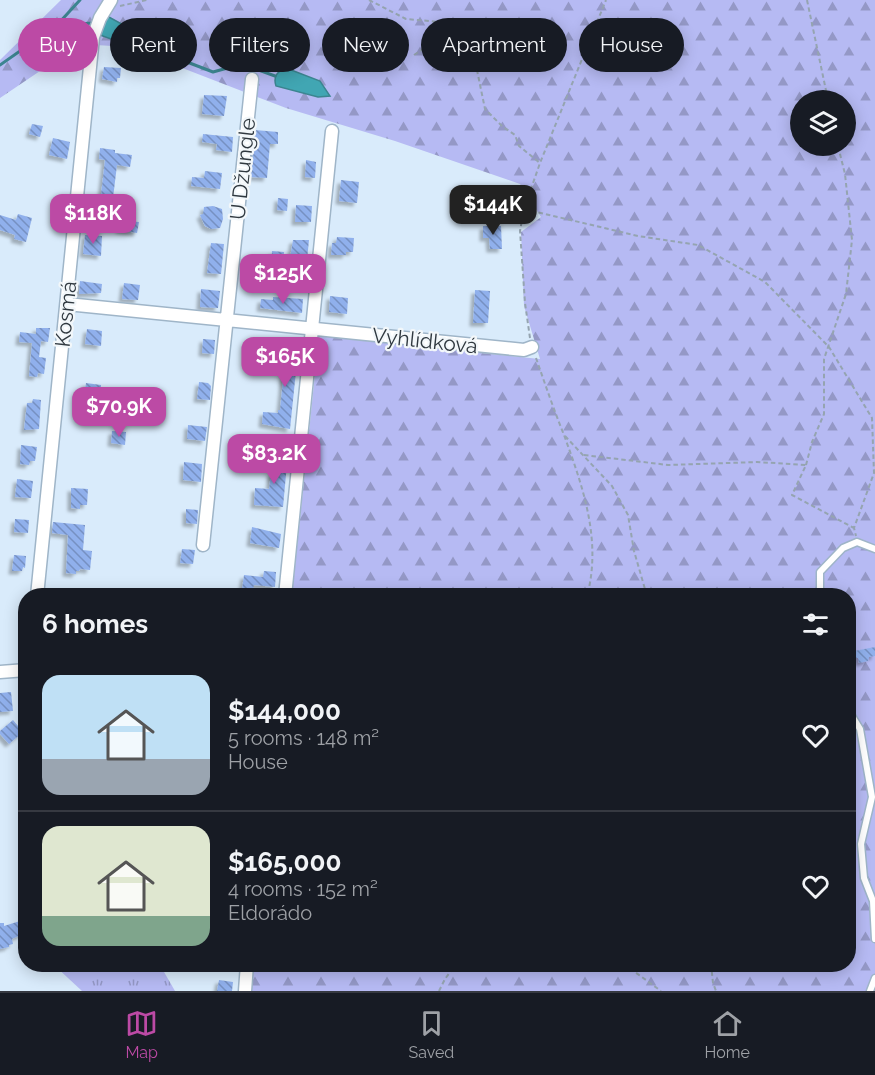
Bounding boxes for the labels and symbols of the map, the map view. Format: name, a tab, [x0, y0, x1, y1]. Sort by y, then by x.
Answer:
street label: U Džungle	[225, 117, 260, 221]
pin: $144K	[451, 185, 535, 236]
pin: $118K	[51, 194, 135, 245]
pin: $125K	[241, 254, 325, 305]
street label: Kosmá	[50, 280, 81, 348]
street label: Vyhlídková	[371, 323, 479, 358]
pin: $165K	[243, 337, 327, 388]
pin: $70.9K	[70, 387, 168, 438]
pin: $83.2K	[225, 434, 323, 485]

